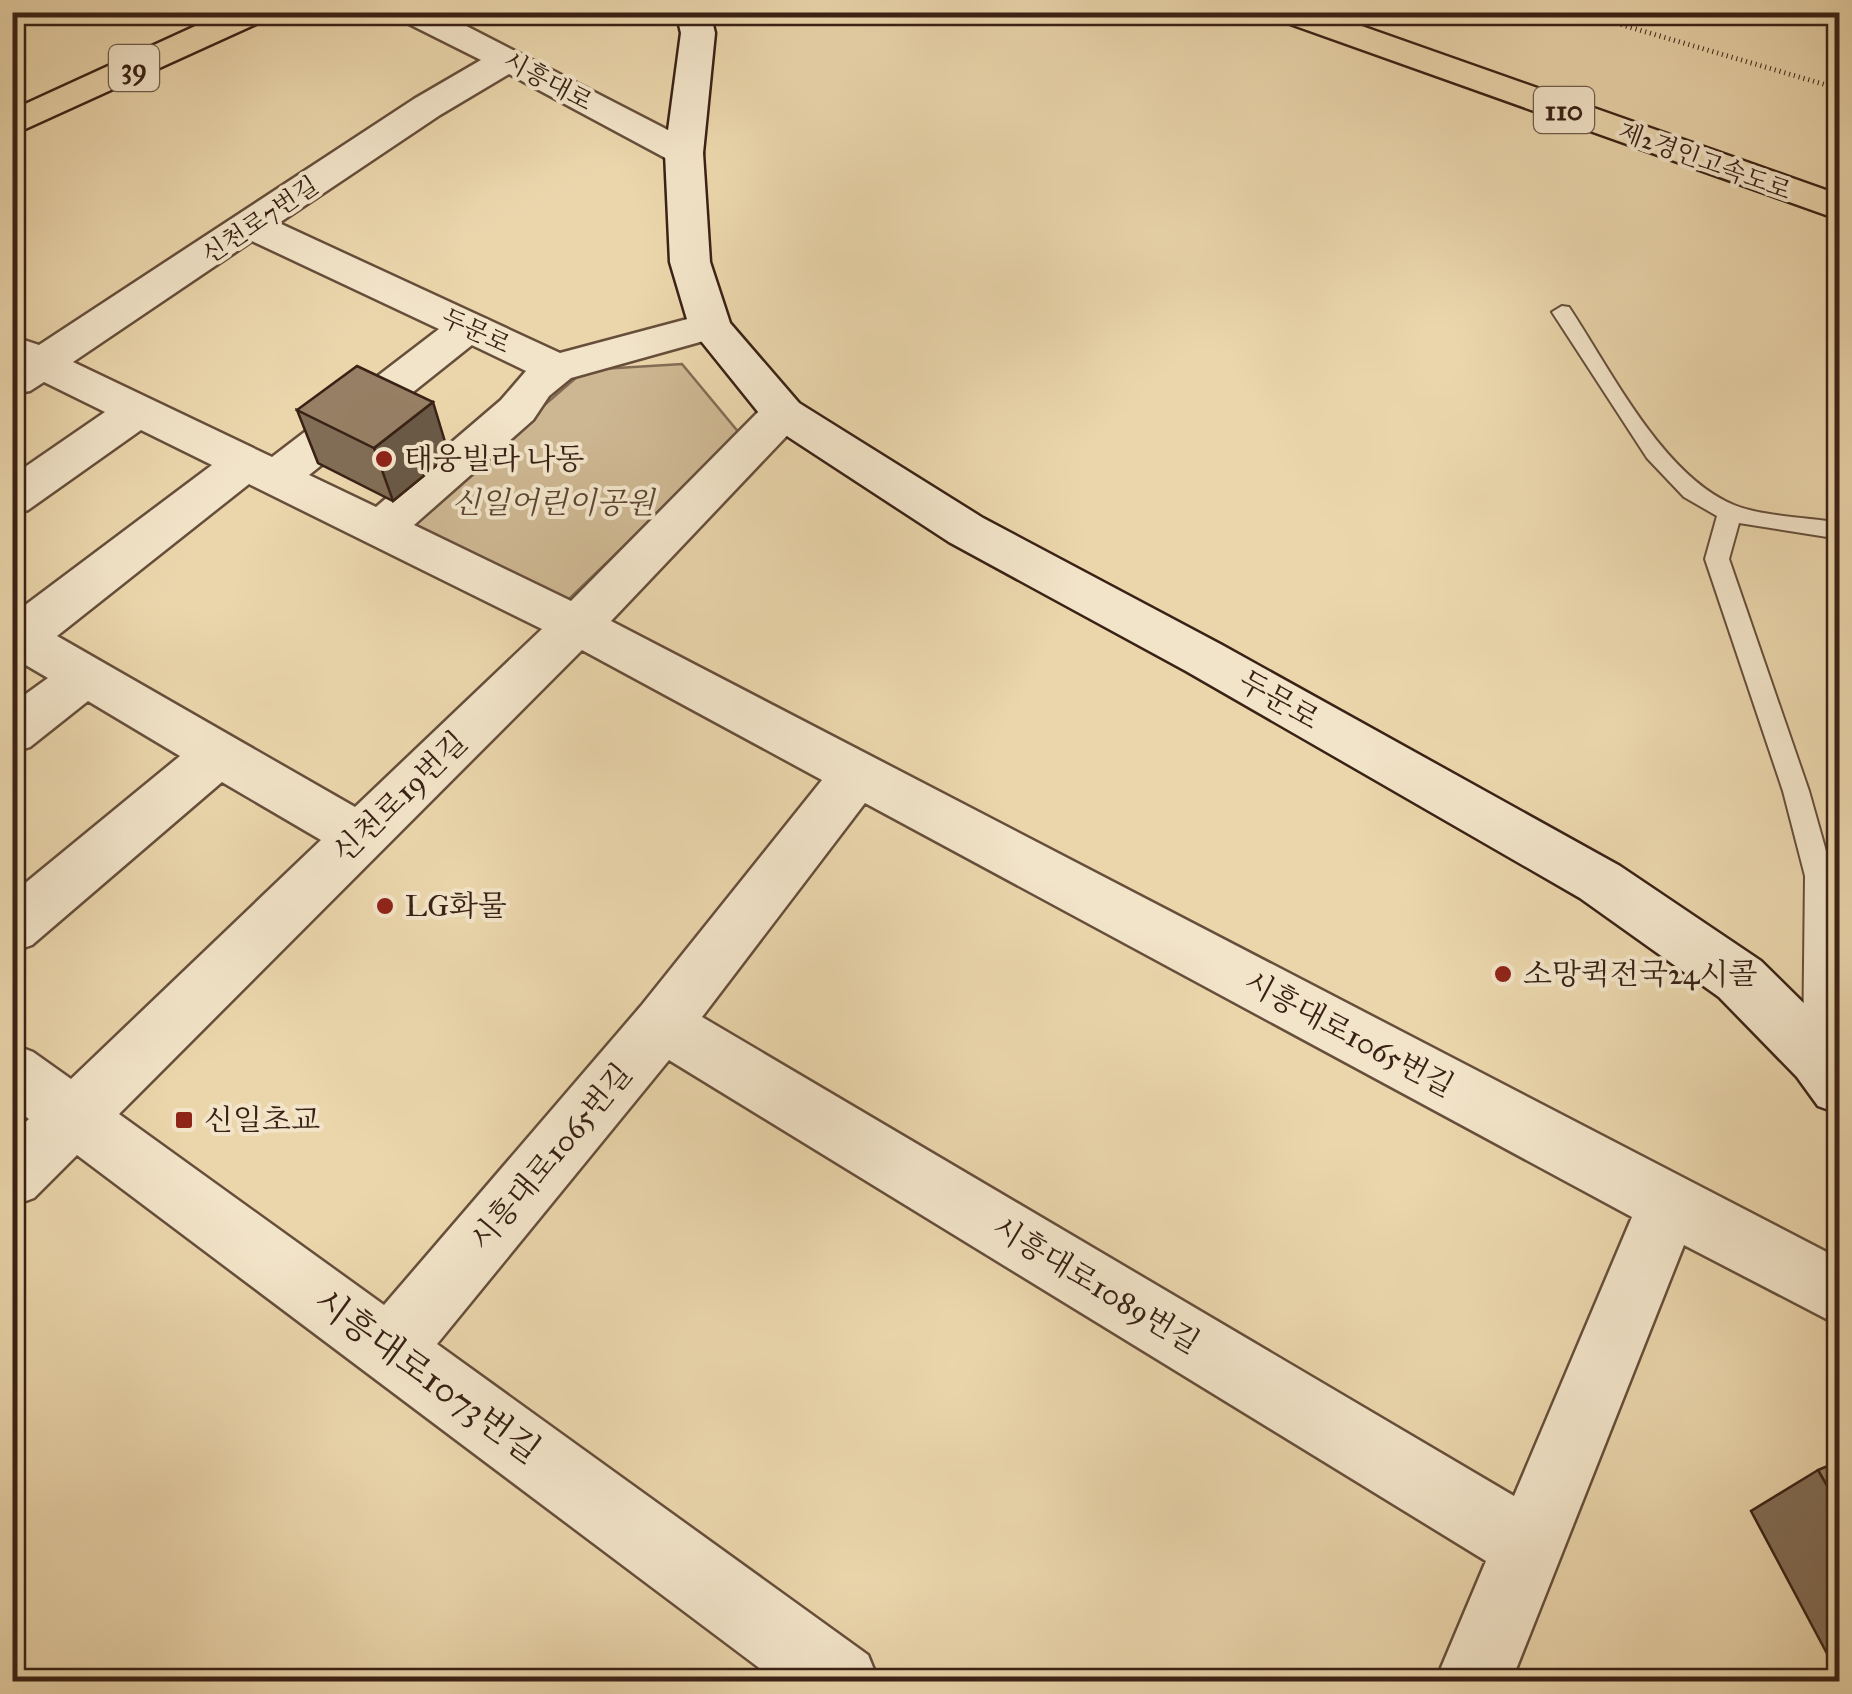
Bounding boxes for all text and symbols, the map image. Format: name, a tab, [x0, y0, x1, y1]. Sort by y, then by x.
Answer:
road number: 39	[109, 45, 159, 91]
street label: 시흥대로	[498, 45, 598, 117]
road number: 110	[1534, 87, 1594, 133]
street label: 제2경인고속도로	[1614, 115, 1796, 207]
street label: 신천로7번길	[196, 170, 324, 270]
street label: 두문로	[437, 302, 515, 360]
place label: 태웅빌라 나동	[404, 441, 584, 477]
marker: 태웅빌라 나동	[373, 448, 395, 470]
park label: 신일어린이공원	[452, 485, 656, 521]
street label: 두문로	[1232, 663, 1326, 737]
street label: 신천로19번길	[325, 724, 475, 871]
place label: LG화물	[405, 888, 507, 924]
marker: LG화물	[374, 895, 396, 917]
place label: 소망퀵전국24시콜	[1523, 956, 1757, 992]
marker: 소망퀵전국24시콜	[1492, 963, 1514, 985]
street label: 시흥대로1065번길	[1238, 964, 1460, 1104]
street label: 시흥대로1065번길	[463, 1056, 639, 1258]
place label: 신일초교	[204, 1102, 320, 1138]
marker: 신일초교	[173, 1109, 195, 1131]
street label: 시흥대로1089번길	[985, 1209, 1206, 1362]
street label: 시흥대로1073번길	[305, 1279, 549, 1473]

